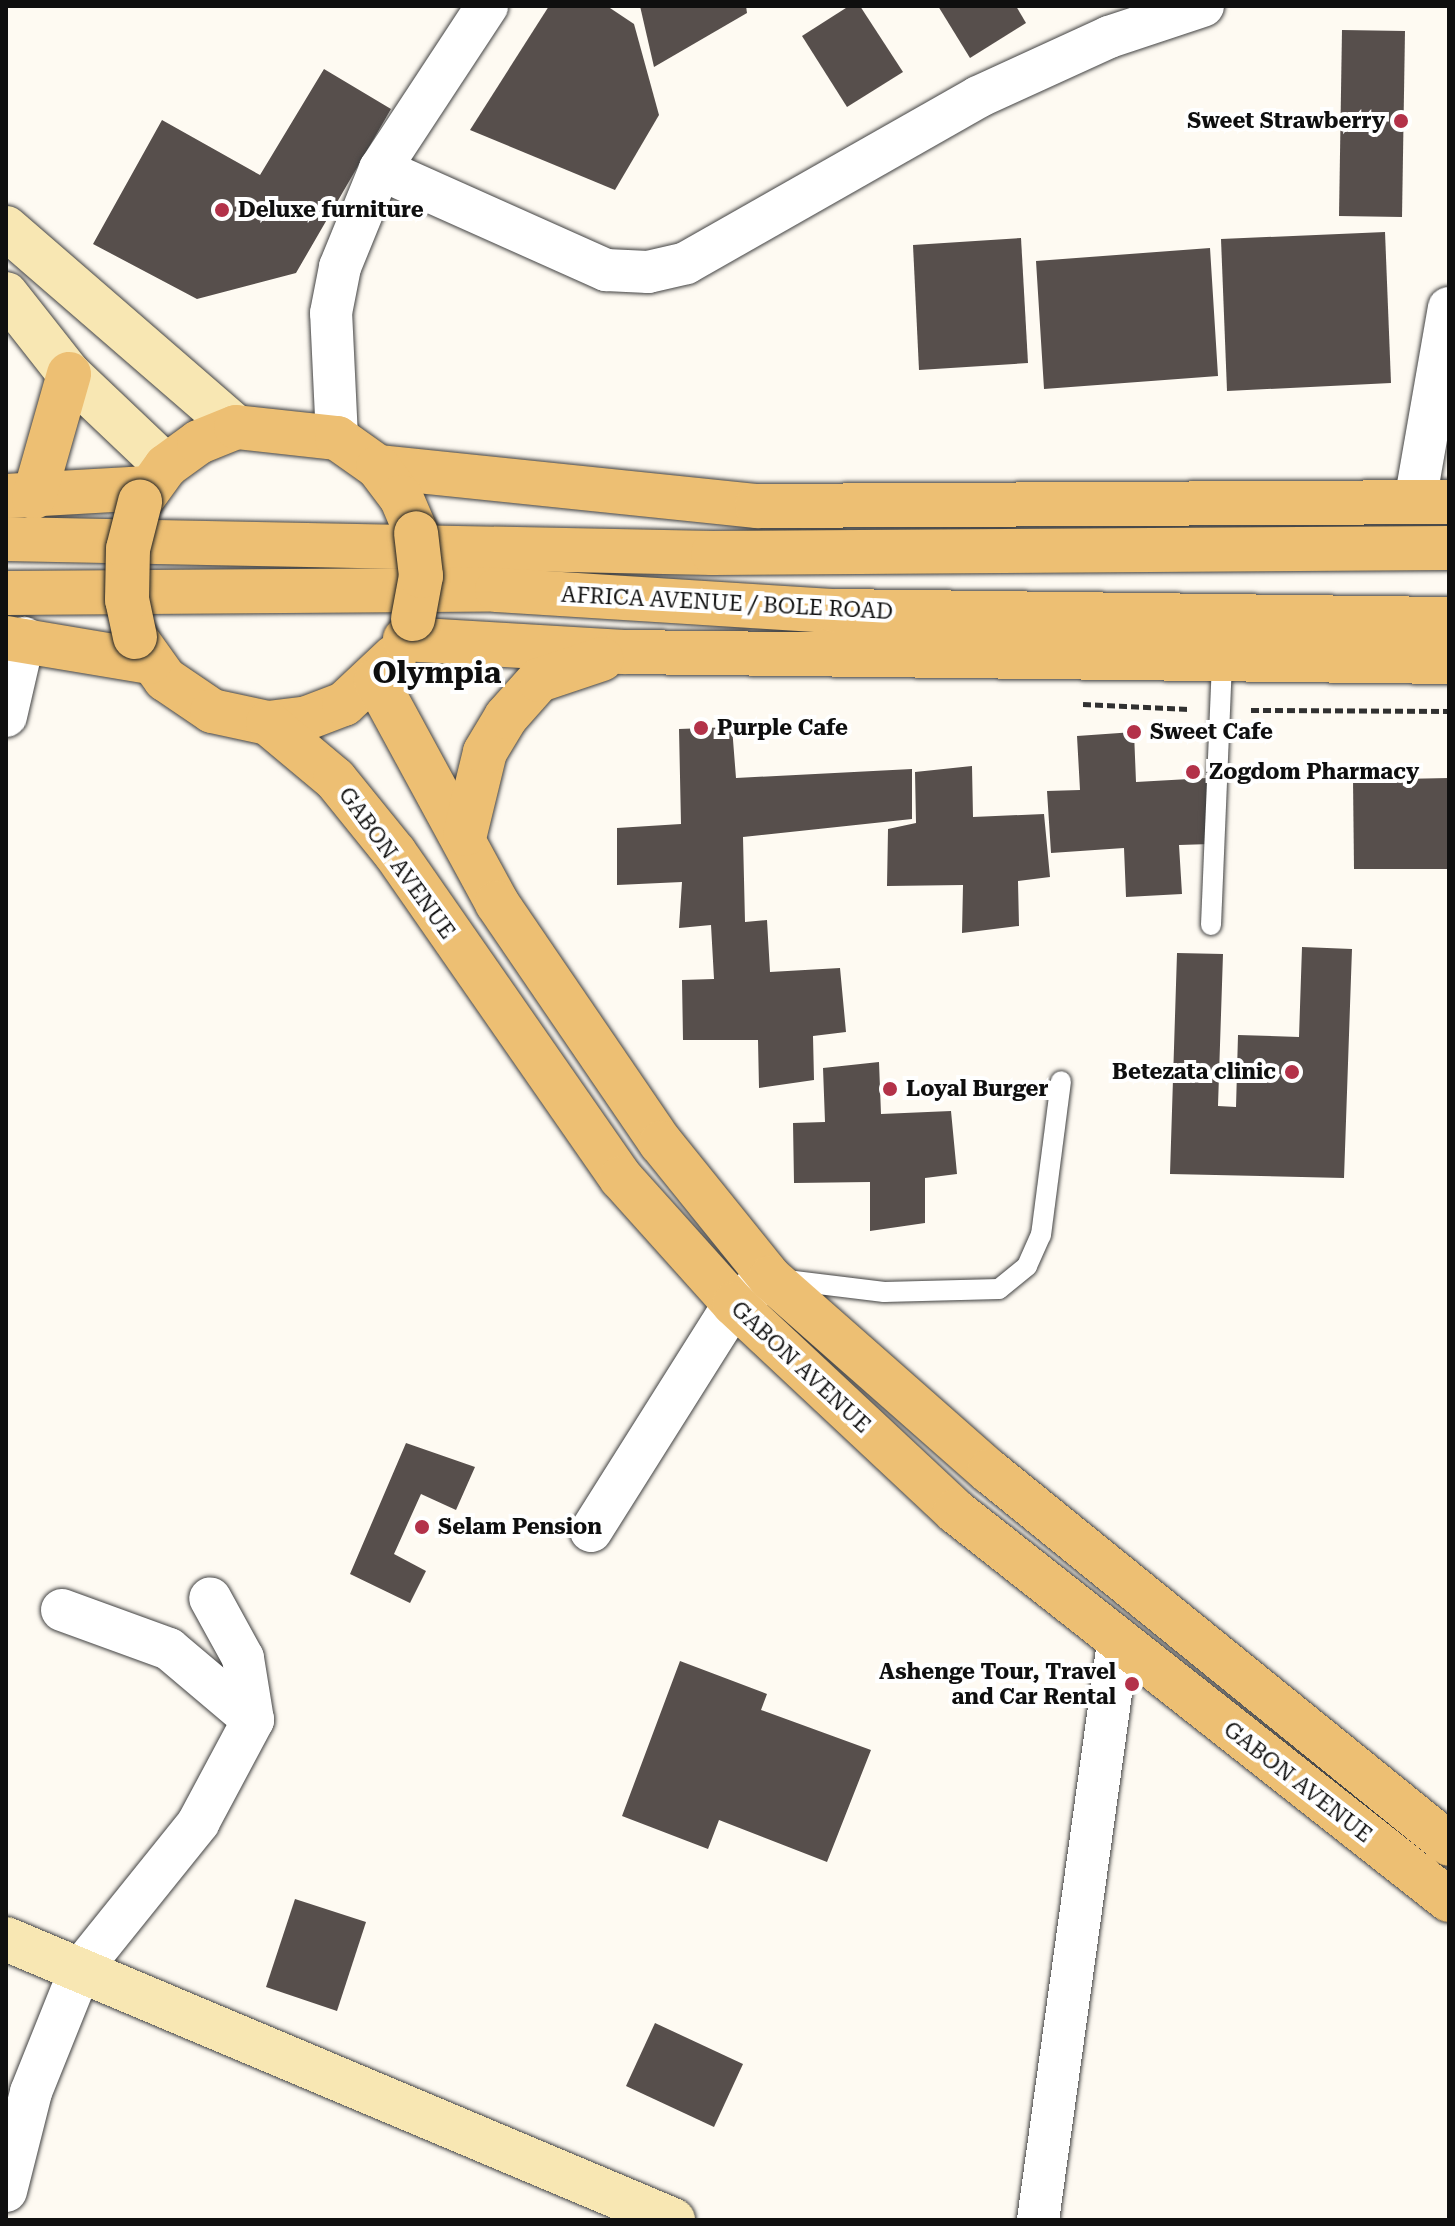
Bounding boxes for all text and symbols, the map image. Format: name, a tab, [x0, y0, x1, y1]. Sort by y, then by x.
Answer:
place label: Sweet Strawberry	[1187, 108, 1385, 134]
marker: Sweet Strawberry	[1392, 112, 1410, 130]
place label: Deluxe furniture	[238, 197, 424, 223]
marker: Deluxe furniture	[213, 201, 231, 219]
street label: AFRICA AVENUE / BOLE ROAD	[560, 581, 894, 625]
district label: Olympia	[373, 655, 501, 691]
place label: Purple Cafe	[717, 715, 848, 741]
marker: Purple Cafe	[692, 719, 710, 737]
place label: Sweet Cafe	[1150, 719, 1273, 745]
marker: Sweet Cafe	[1125, 723, 1143, 741]
place label: Zogdom Pharmacy	[1209, 759, 1419, 785]
marker: Zogdom Pharmacy	[1184, 763, 1202, 781]
street label: GABON AVENUE	[333, 782, 461, 944]
place label: Betezata clinic	[1112, 1059, 1276, 1085]
marker: Betezata clinic	[1283, 1063, 1301, 1081]
place label: Loyal Burger	[906, 1076, 1049, 1102]
marker: Loyal Burger	[881, 1080, 899, 1098]
street label: GABON AVENUE	[726, 1296, 876, 1438]
place label: Selam Pension	[438, 1514, 602, 1540]
marker: Selam Pension	[413, 1518, 431, 1536]
place label: Ashenge Tour, Travel and Car Rental	[879, 1658, 1116, 1710]
marker: Ashenge Tour, Travel and Car Rental	[1123, 1675, 1141, 1693]
street label: GABON AVENUE	[1219, 1716, 1377, 1848]

